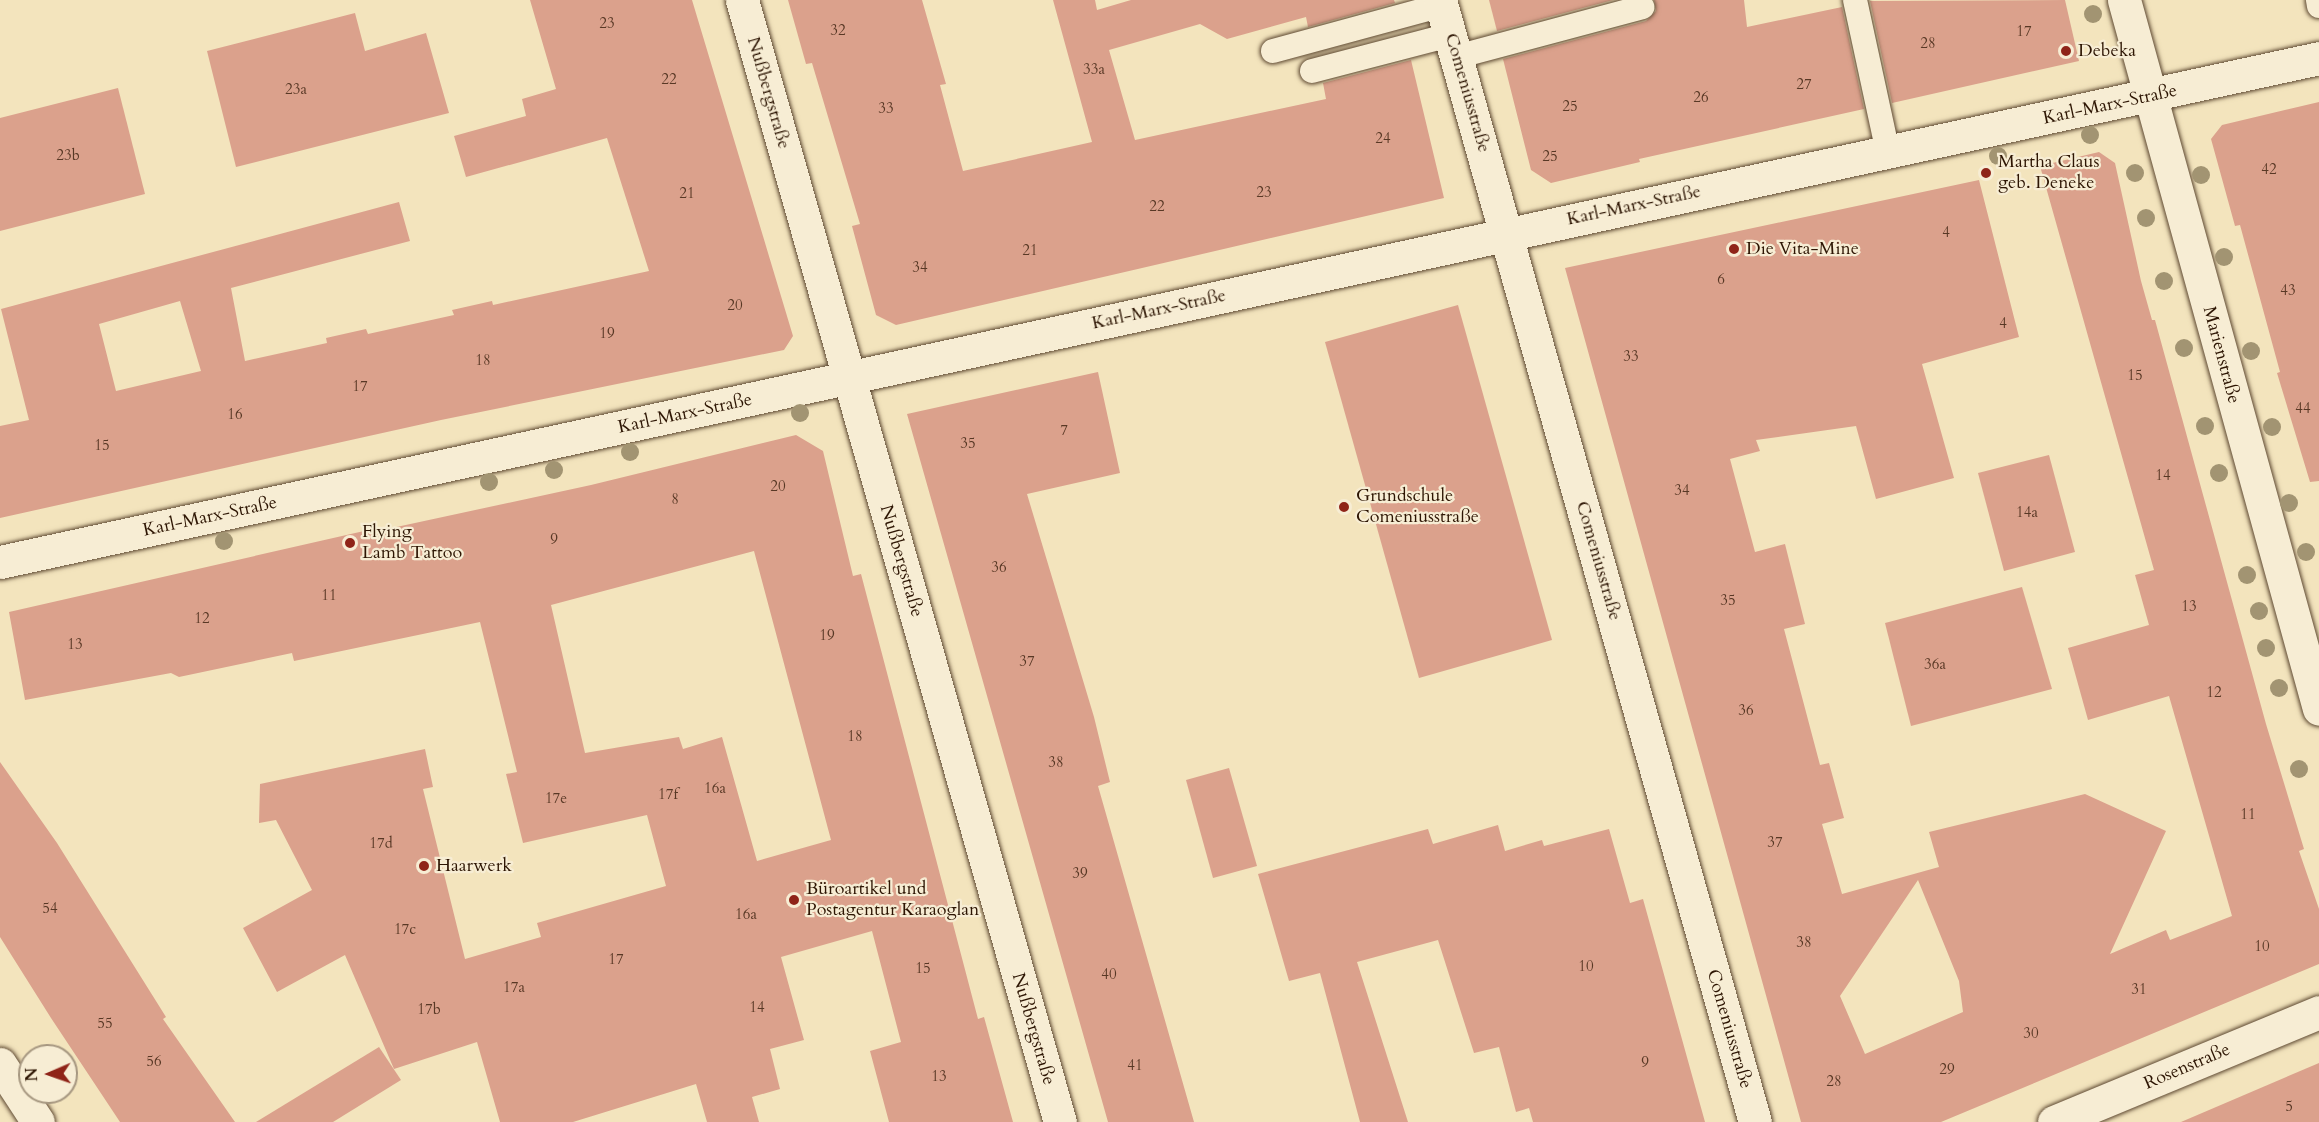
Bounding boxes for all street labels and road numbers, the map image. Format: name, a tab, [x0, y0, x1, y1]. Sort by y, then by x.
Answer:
street label: Comeniusstraße	[1440, 31, 1494, 155]
street label: Nußbergstraße	[742, 35, 794, 151]
street label: Karl-Marx-Straße	[2041, 80, 2179, 130]
street label: Karl-Marx-Straße	[1565, 181, 1703, 231]
street label: Karl-Marx-Straße	[1090, 285, 1228, 335]
street label: Marienstraße	[2198, 304, 2244, 406]
street label: Karl-Marx-Straße	[616, 389, 754, 439]
street label: Karl-Marx-Straße	[141, 492, 279, 542]
street label: Comeniusstraße	[1571, 499, 1625, 623]
street label: Nußbergstraße	[875, 503, 927, 619]
street label: Comeniusstraße	[1702, 967, 1756, 1091]
street label: Nußbergstraße	[1007, 971, 1059, 1087]
street label: Rosenstraße	[2141, 1039, 2233, 1095]

